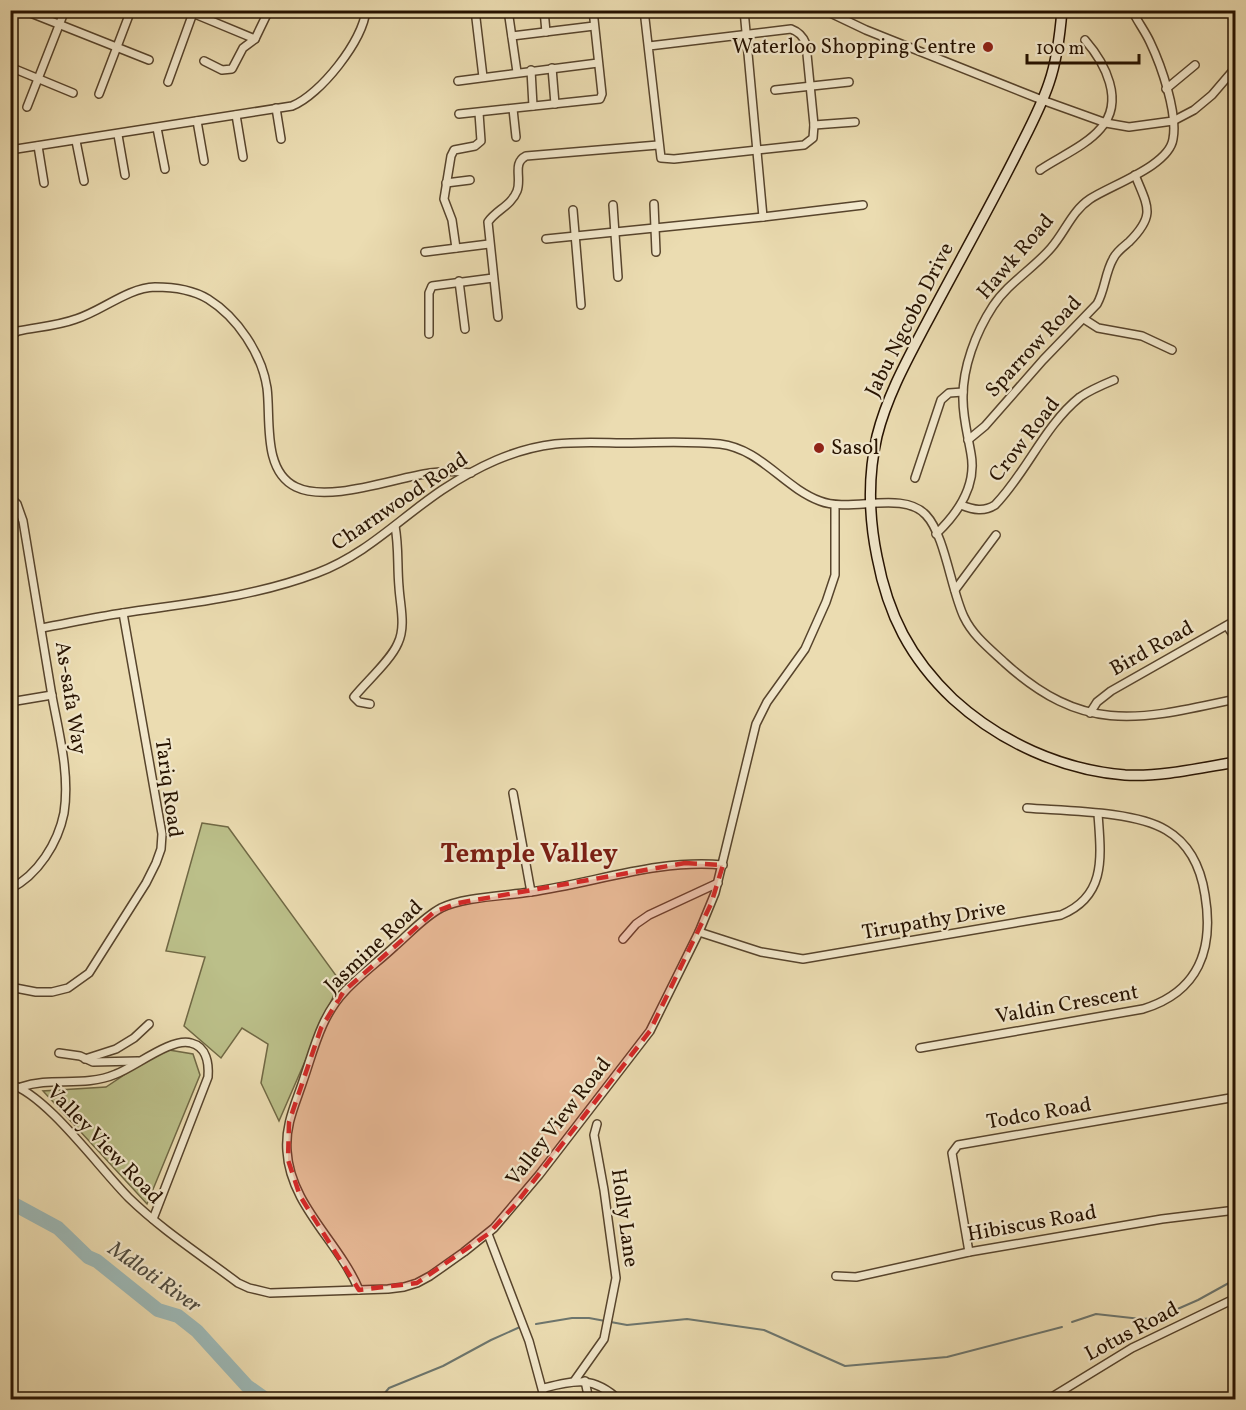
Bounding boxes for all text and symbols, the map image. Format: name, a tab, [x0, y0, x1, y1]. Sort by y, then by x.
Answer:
scale bar	[1027, 27, 1140, 65]
place label: Waterloo Shopping Centre	[732, 33, 976, 62]
text: 100 m	[1036, 37, 1085, 62]
marker: Waterloo Shopping Centre	[981, 40, 995, 54]
street label: Hawk Road	[971, 208, 1061, 306]
street label: Jabu Ngcobo Drive	[859, 238, 961, 402]
street label: Sparrow Road	[979, 290, 1089, 404]
street label: Crow Road	[983, 391, 1067, 489]
place label: Sasol	[831, 434, 879, 463]
marker: Sasol	[812, 441, 826, 455]
street label: Charnwood Road	[326, 446, 474, 558]
street label: Bird Road	[1105, 614, 1199, 684]
street label: As-safa Way	[47, 639, 93, 757]
street label: Tariq Road	[147, 737, 189, 839]
district label: Temple Valley	[440, 836, 618, 874]
street label: Jasmine Road	[318, 894, 430, 1000]
street label: Tirupathy Drive	[860, 894, 1008, 948]
street label: Valdin Crescent	[993, 978, 1141, 1032]
street label: Valley View Road	[499, 1052, 619, 1192]
street label: Valley View Road	[39, 1079, 169, 1211]
street label: Todco Road	[984, 1091, 1094, 1137]
street label: Holly Lane	[603, 1167, 645, 1269]
street label: Hibiscus Road	[965, 1198, 1099, 1250]
water label: Mdloti River	[100, 1234, 207, 1322]
street label: Lotus Road	[1080, 1295, 1184, 1369]

